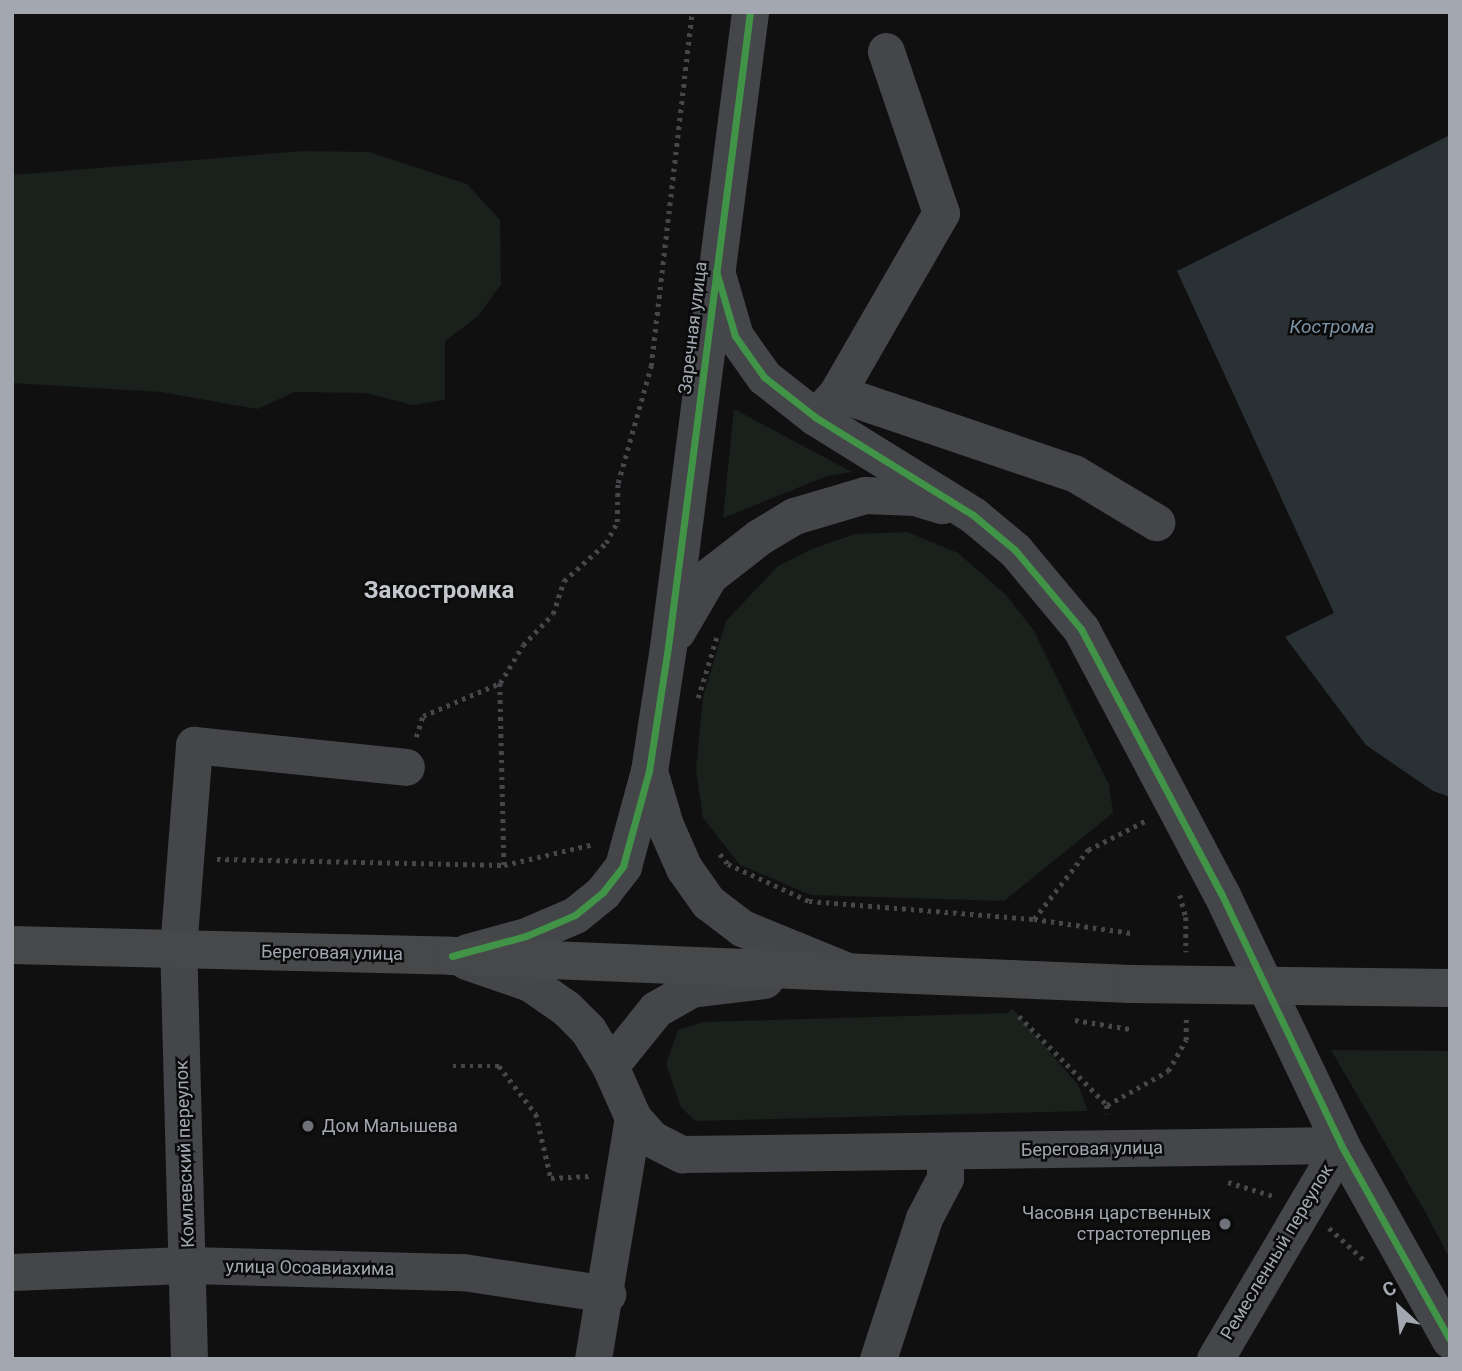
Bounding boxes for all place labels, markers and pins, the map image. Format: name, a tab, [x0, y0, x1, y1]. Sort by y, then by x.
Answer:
place label: Дом Малышева	[322, 1115, 458, 1137]
marker: Дом Малышева	[300, 1118, 316, 1134]
place label: Часовня царственных страстотерпцев	[1022, 1203, 1211, 1246]
marker: Часовня царственных страстотерпцев	[1217, 1216, 1233, 1232]

